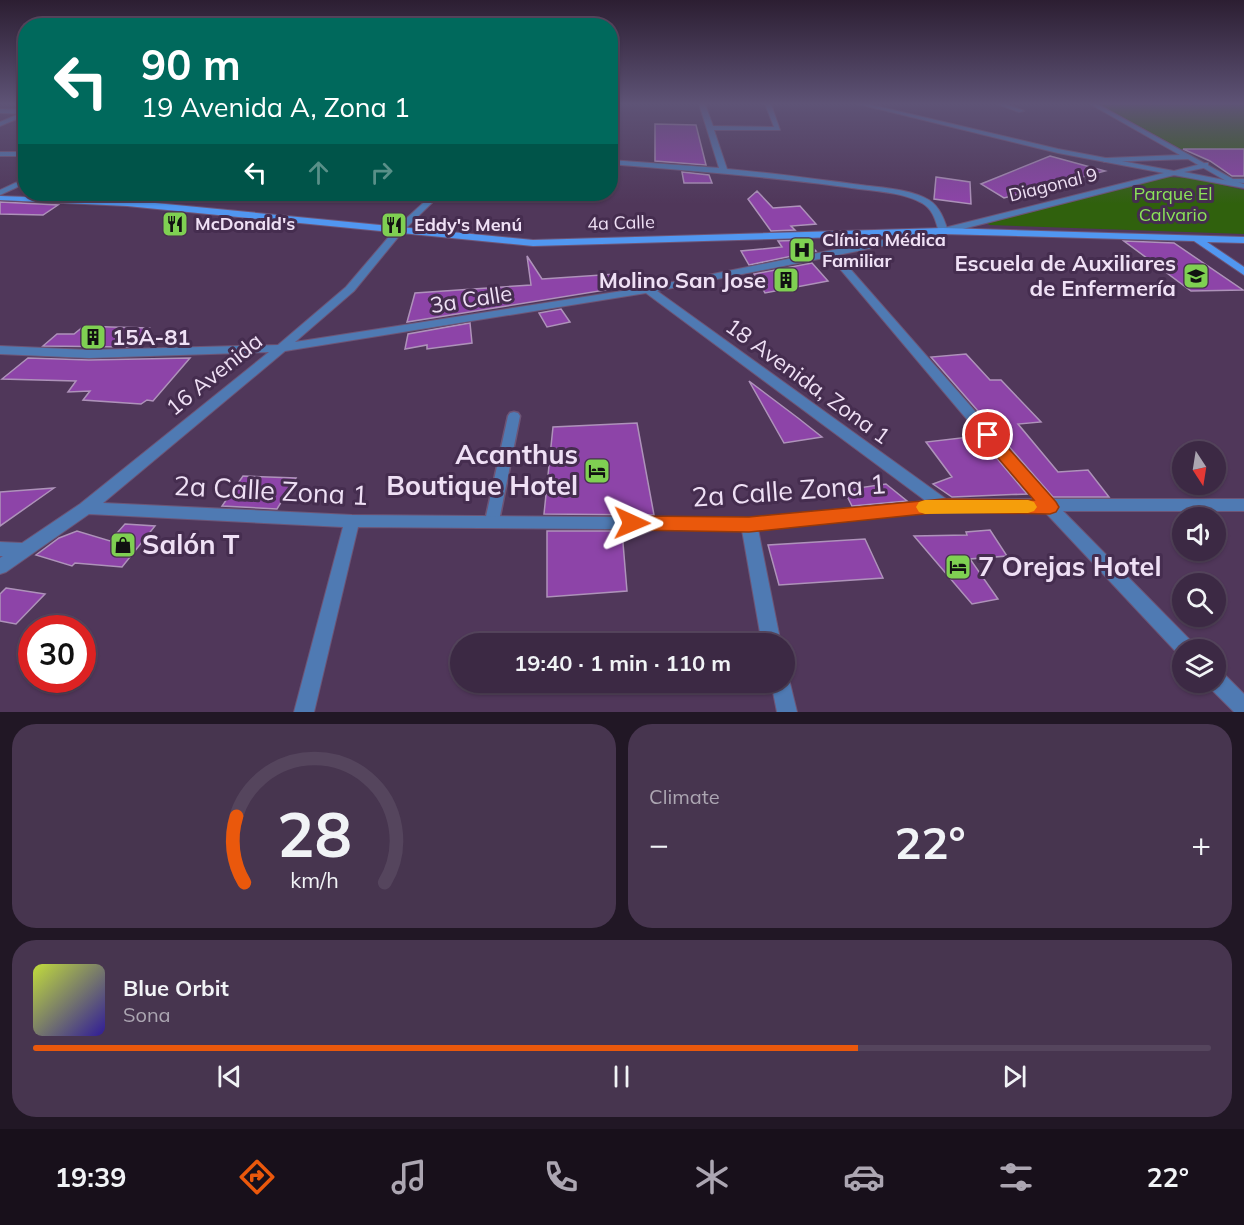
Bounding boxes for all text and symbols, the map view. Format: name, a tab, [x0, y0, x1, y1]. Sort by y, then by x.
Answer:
text: 90 m	[141, 38, 241, 91]
icon: left	[42, 42, 120, 120]
text: 19 Avenida A, Zona 1	[141, 90, 410, 124]
icon: left	[239, 156, 272, 189]
icon: ahead	[302, 156, 335, 189]
icon: right	[365, 156, 398, 189]
street label: Diagonal 9	[1006, 162, 1100, 207]
park label: Parque El Calvario	[1133, 182, 1213, 226]
restaurant icon: McDonald's	[160, 209, 190, 239]
restaurant icon: Eddy's Menú	[379, 210, 409, 240]
street label: 4a Calle	[587, 210, 655, 235]
place label: McDonald's	[195, 212, 295, 235]
place label: Eddy's Menú	[414, 213, 522, 236]
place label: Clínica Médica Familiar	[822, 228, 946, 272]
hospital icon: Clínica Médica Familiar	[787, 235, 817, 265]
place label: Escuela de Auxiliares de Enfermería	[955, 249, 1176, 302]
school or university icon: Escuela de Auxiliares de Enfermería	[1181, 261, 1211, 291]
building icon: Molino San Jose	[771, 265, 801, 295]
place label: Molino San Jose	[599, 266, 766, 294]
street label: 3a Calle	[428, 279, 514, 319]
street label: 18 Avenida, Zona 1	[720, 312, 896, 450]
building icon: 15A-81	[78, 322, 108, 352]
place label: 15A-81	[112, 323, 191, 351]
street label: 16 Avenida	[160, 327, 268, 421]
pin	[962, 409, 1013, 460]
icon: arrive	[971, 418, 1004, 451]
place label: Acanthus Boutique Hotel	[386, 437, 578, 502]
north arrow	[1172, 441, 1226, 495]
map controls	[1172, 441, 1226, 693]
hotel icon: Acanthus Boutique Hotel	[582, 456, 612, 486]
street label: 2a Calle Zona 1	[691, 466, 887, 514]
street label: 2a Calle Zona 1	[173, 468, 369, 512]
position arrow	[600, 491, 664, 555]
button: sound	[1172, 507, 1226, 561]
place label: Salón T	[142, 527, 240, 561]
shop icon: Salón T	[108, 530, 138, 560]
place label: 7 Orejas Hotel	[978, 549, 1161, 583]
hotel icon: 7 Orejas Hotel	[943, 552, 973, 582]
button: search	[1172, 573, 1226, 627]
speed limit sign: 30	[18, 615, 96, 693]
button: layers	[1172, 639, 1226, 693]
text: 19:40 · 1 min · 110 m	[514, 649, 731, 677]
text: Climate	[649, 784, 720, 809]
text: 28	[277, 794, 351, 873]
text: 22°	[894, 814, 966, 870]
text: −	[649, 823, 669, 864]
text: +	[1191, 823, 1211, 864]
text: km/h	[290, 866, 338, 893]
text: Blue Orbit	[123, 974, 229, 1002]
text: Sona	[123, 1002, 171, 1027]
icon: previous	[213, 1060, 246, 1093]
icon: pause	[605, 1060, 638, 1093]
icon: next	[998, 1060, 1031, 1093]
icon: directions	[236, 1156, 278, 1198]
icon: music	[388, 1156, 430, 1198]
icon: phone	[540, 1156, 582, 1198]
icon: climate	[691, 1156, 733, 1198]
icon: car	[843, 1156, 885, 1198]
icon: filters	[995, 1156, 1037, 1198]
text: 19:39	[55, 1160, 126, 1194]
text: 22°	[1146, 1160, 1189, 1194]

